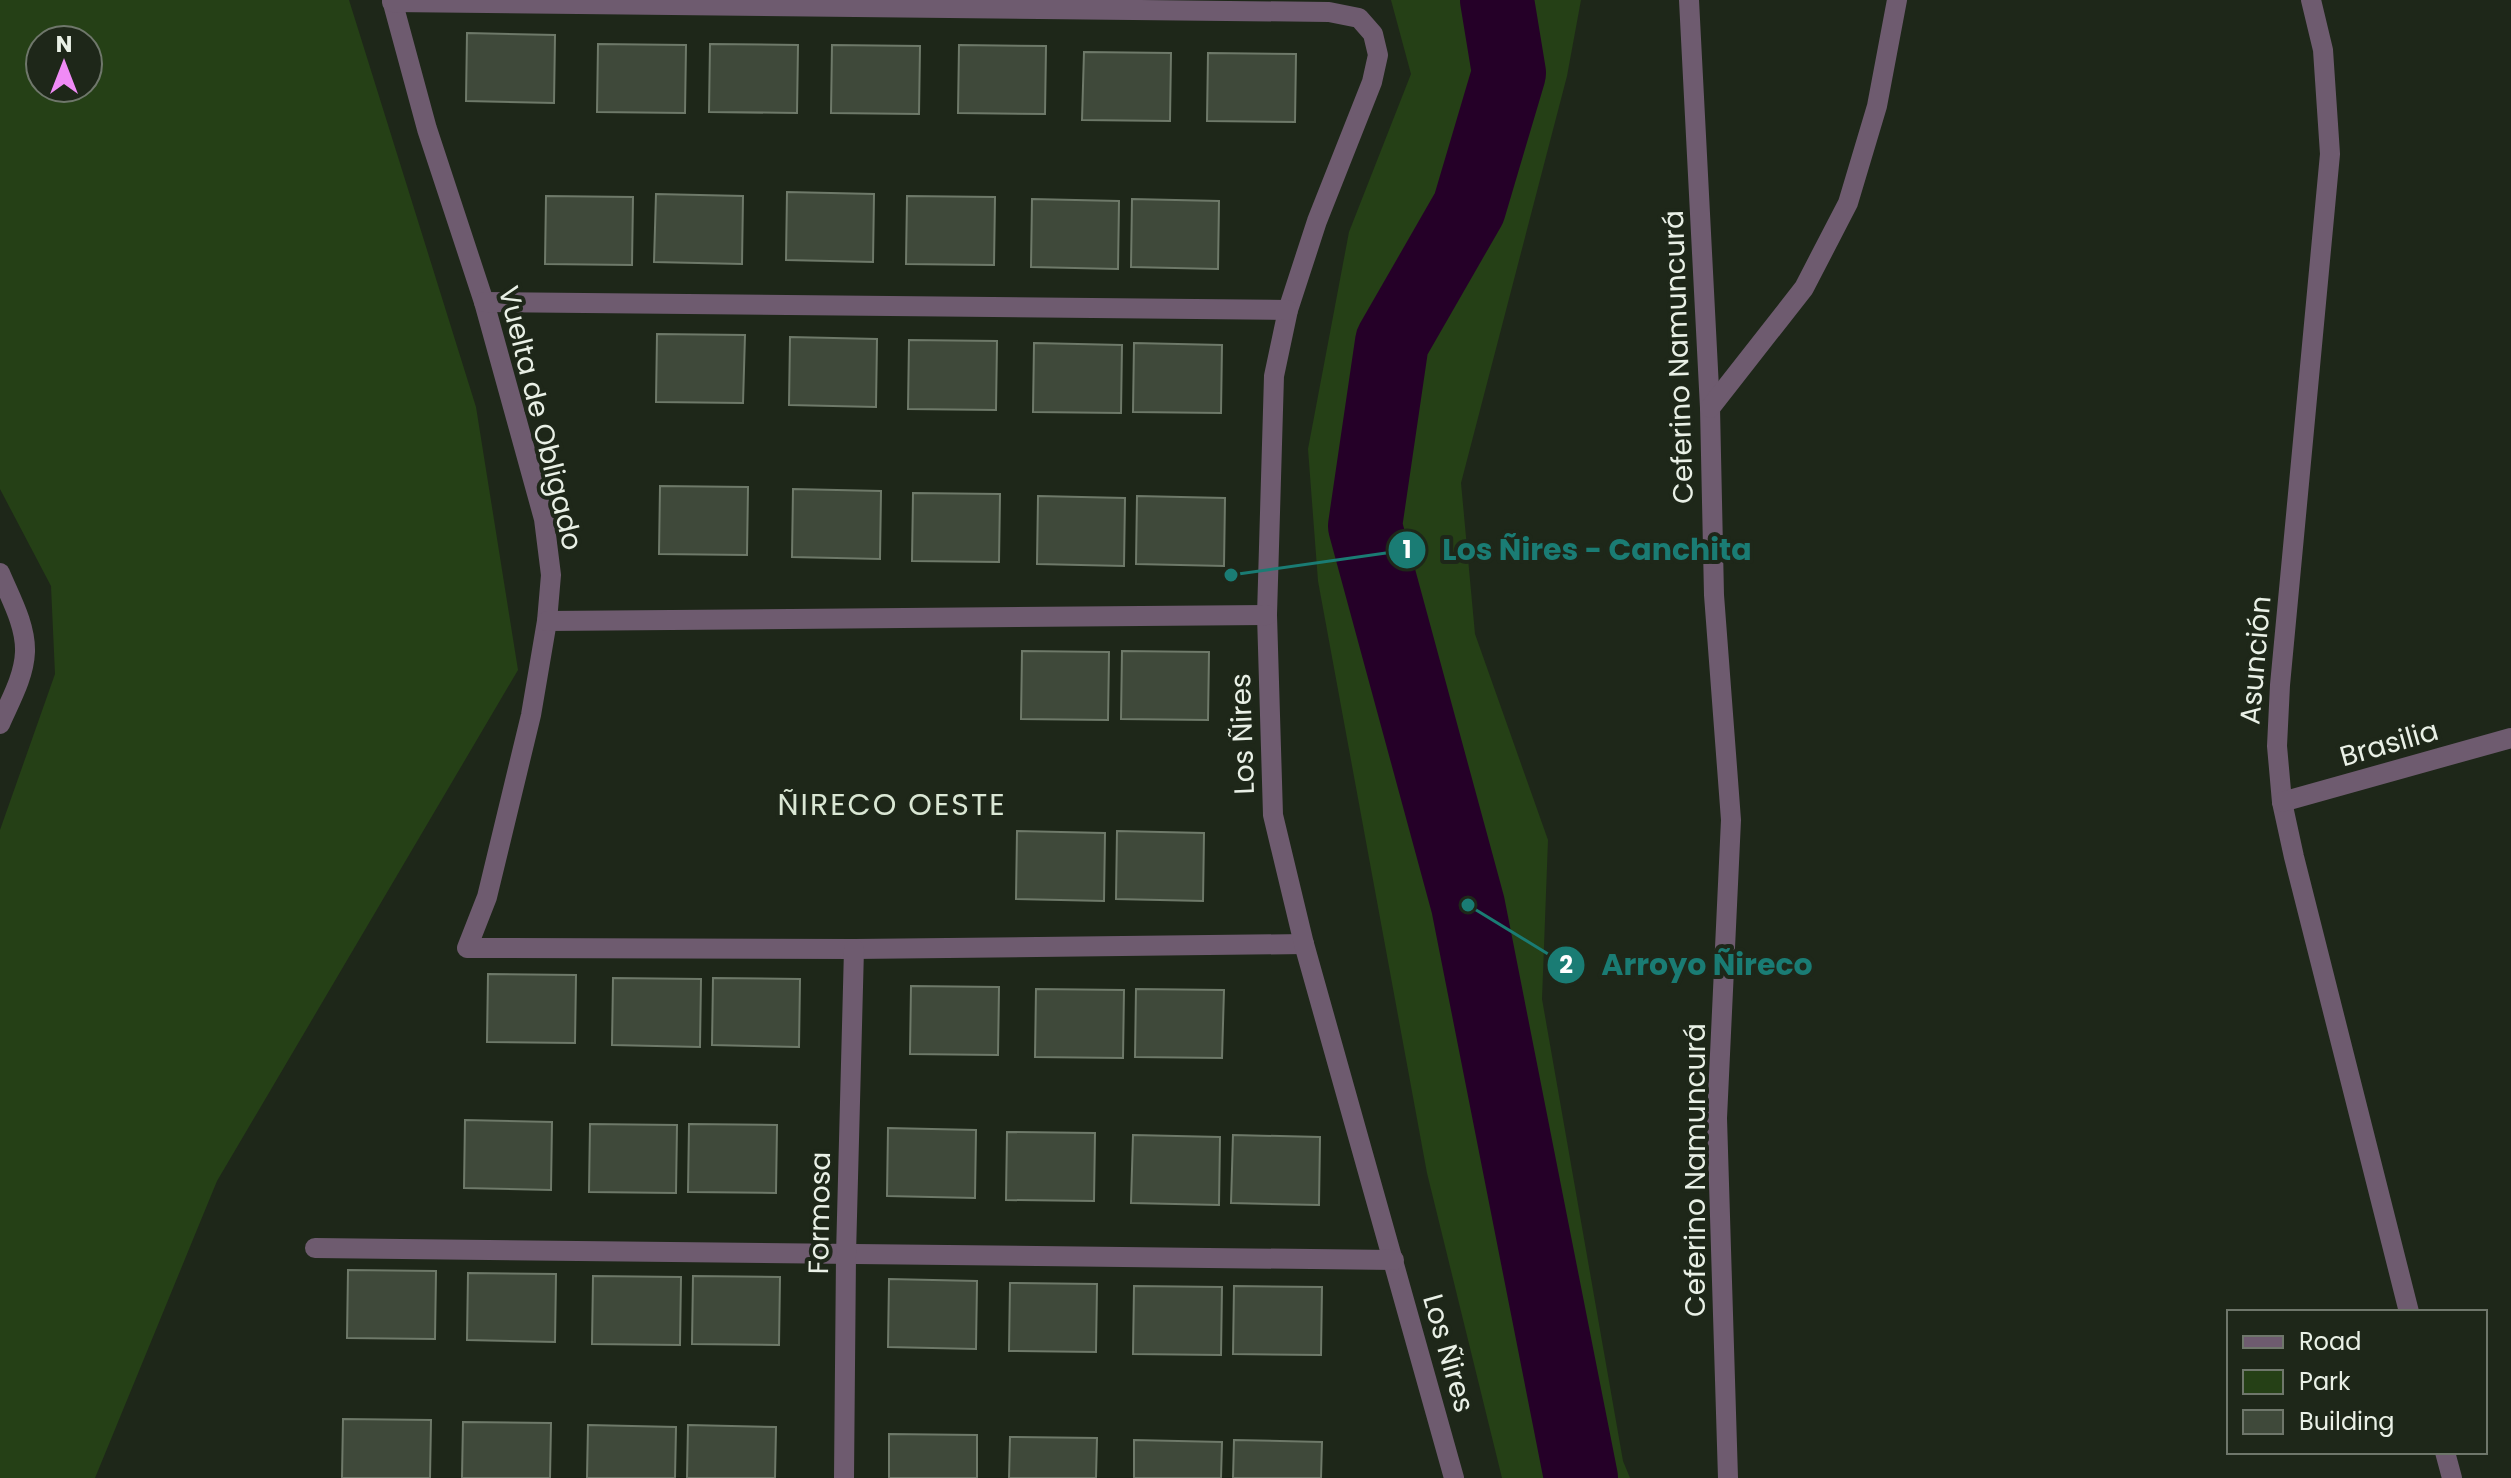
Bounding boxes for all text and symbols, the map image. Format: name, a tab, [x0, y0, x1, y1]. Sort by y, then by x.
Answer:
north arrow	[24, 24, 104, 104]
text: N	[56, 29, 72, 60]
street label: Ceferino Namuncurá	[1654, 210, 1703, 504]
street label: Vuelta de Obligado	[489, 282, 592, 554]
callout: Los Ñires - Canchita	[1387, 523, 1768, 577]
text: Los Ñires - Canchita	[1442, 528, 1752, 571]
text: 1	[1402, 533, 1412, 566]
street label: Asunción	[2230, 594, 2281, 726]
street label: Los Ñires	[1221, 673, 1264, 795]
street label: Brasilia	[2335, 711, 2443, 776]
district label: ÑIRECO OESTE	[777, 783, 1007, 826]
callout: Arroyo Ñireco	[1546, 938, 1829, 992]
text: Arroyo Ñireco	[1601, 943, 1813, 986]
text: 2	[1559, 948, 1573, 981]
street label: Ceferino Namuncurá	[1676, 1023, 1715, 1317]
street label: Formosa	[799, 1151, 840, 1275]
street label: Los Ñires	[1413, 1290, 1484, 1417]
legend	[2227, 1310, 2487, 1454]
text: Road	[2299, 1325, 2361, 1358]
text: Park	[2299, 1365, 2351, 1398]
text: Building	[2299, 1405, 2395, 1438]

